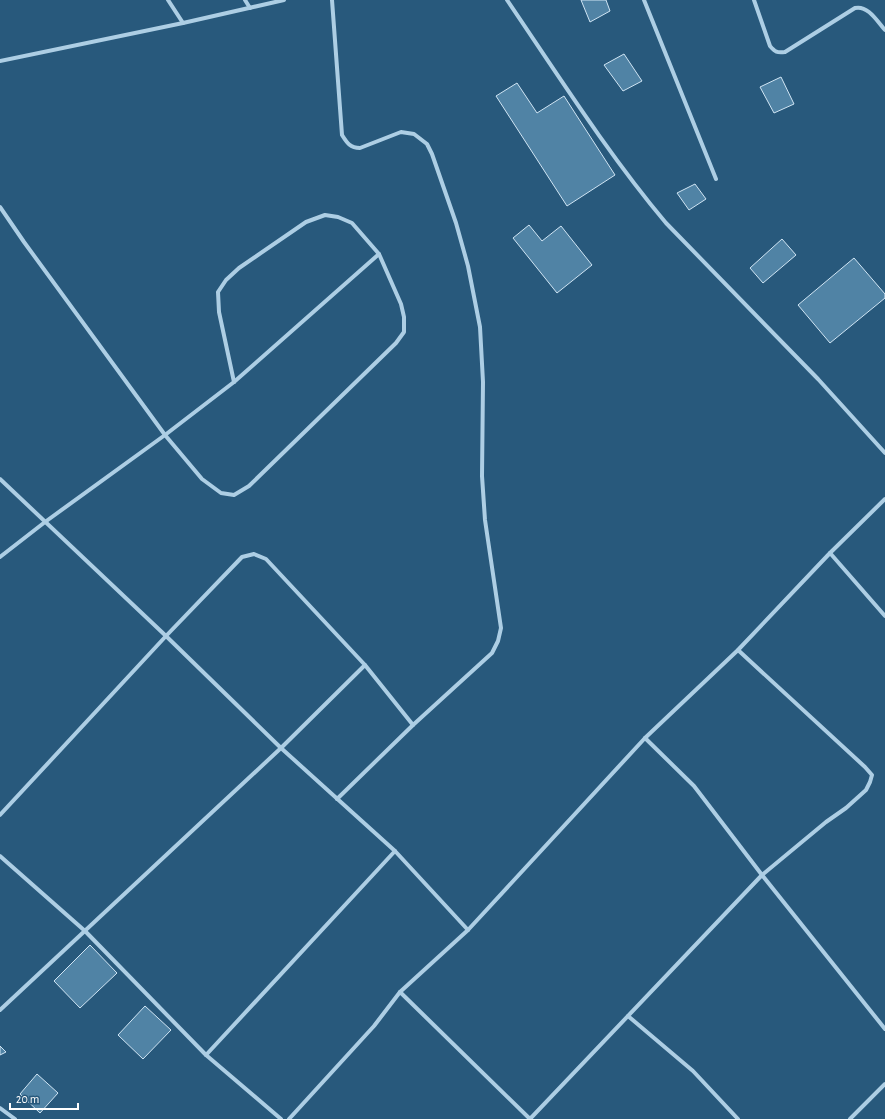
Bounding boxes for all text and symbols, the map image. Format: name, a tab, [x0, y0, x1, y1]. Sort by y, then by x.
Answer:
scale bar	[10, 1085, 78, 1111]
text: 20 m	[16, 1093, 39, 1105]

